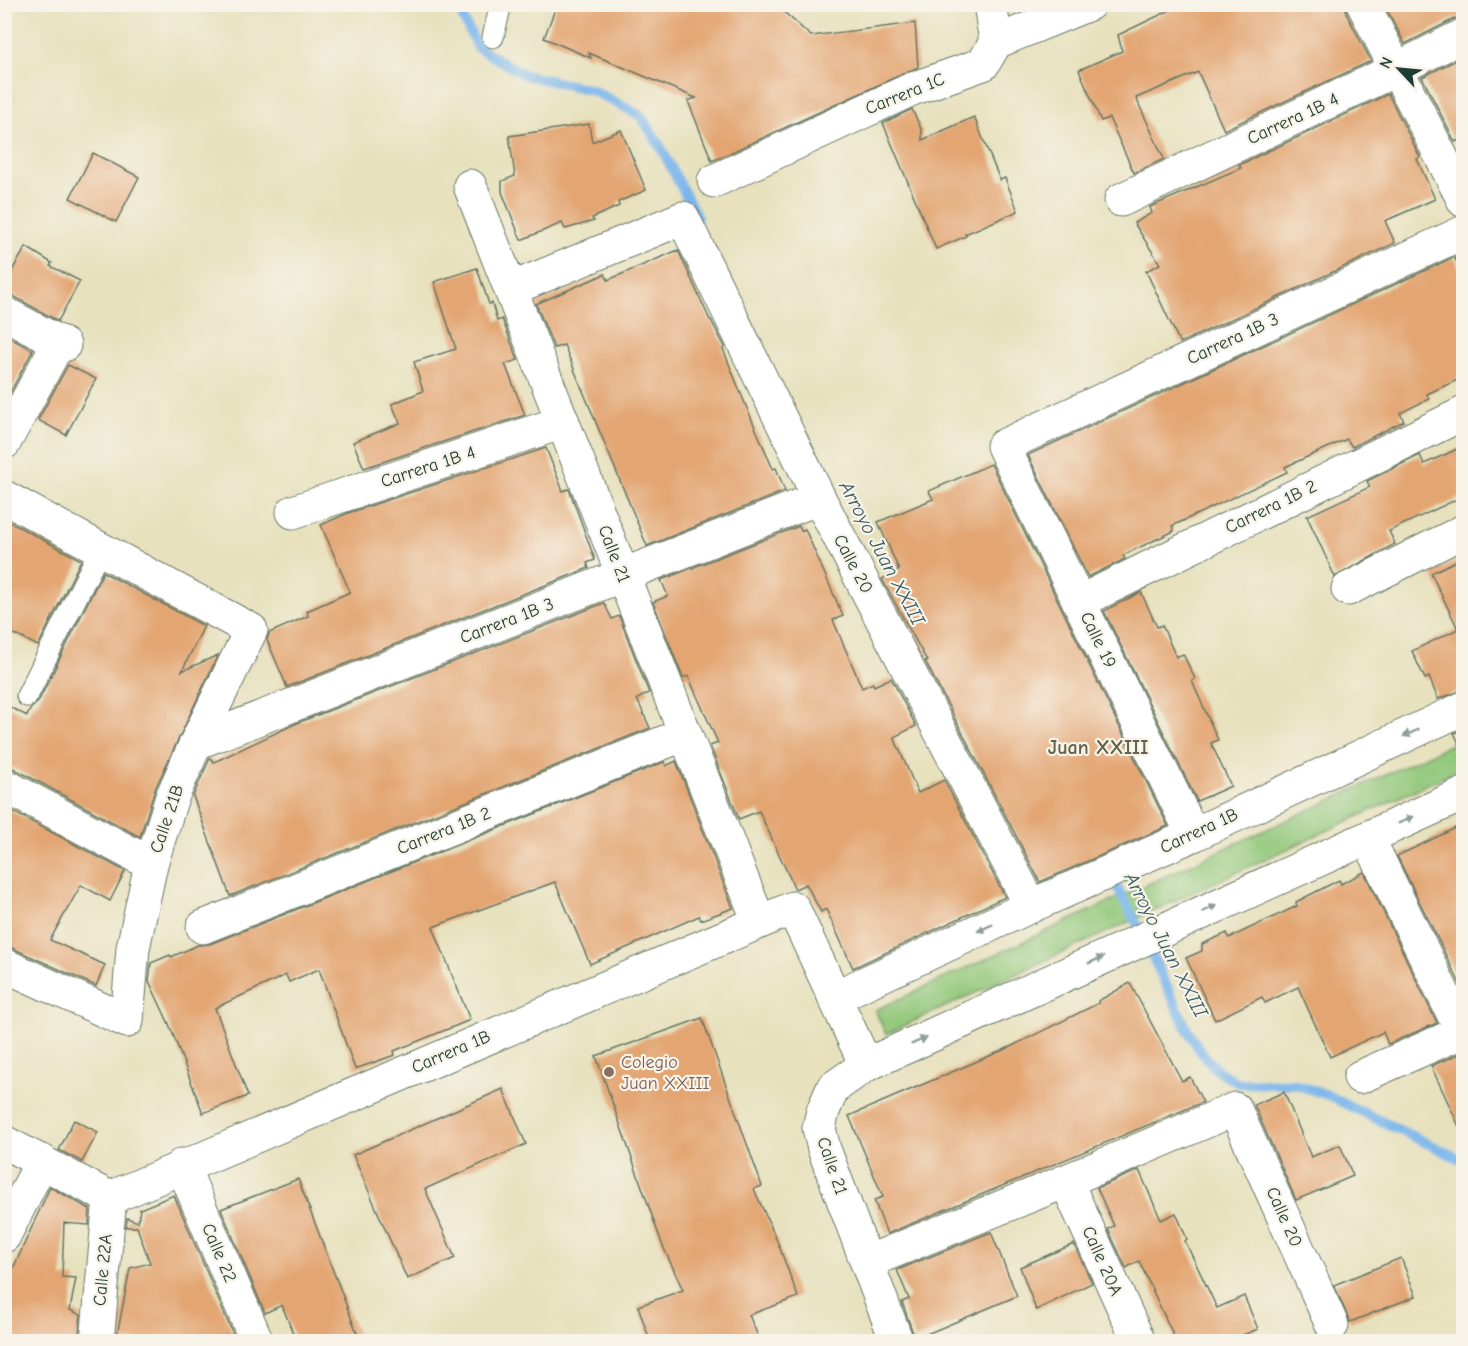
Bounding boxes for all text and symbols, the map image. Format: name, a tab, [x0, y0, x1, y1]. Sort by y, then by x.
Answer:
north arrow	[1369, 39, 1429, 99]
text: N	[1376, 54, 1397, 71]
street label: Carrera 1C	[862, 69, 948, 119]
street label: Carrera 1B 4	[1244, 89, 1342, 149]
street label: Carrera 1B 3	[1184, 309, 1282, 369]
street label: Carrera 1B 4	[378, 442, 478, 492]
water label: Arroyo Juan XXIII	[834, 476, 930, 630]
street label: Carrera 1B 2	[1222, 476, 1320, 538]
street label: Calle 21	[593, 522, 635, 586]
street label: Calle 20	[829, 531, 877, 597]
street label: Carrera 1B 3	[457, 593, 557, 649]
street label: Calle 19	[1075, 608, 1121, 672]
one-way arrow	[1402, 728, 1419, 737]
district label: Juan XXIII	[1048, 736, 1148, 759]
street label: Calle 21B	[146, 782, 188, 856]
street label: Carrera 1B 2	[394, 803, 494, 859]
street label: Carrera 1B	[1157, 804, 1241, 858]
one-way arrow	[1397, 816, 1414, 825]
water label: Arroyo Juan XXIII	[1119, 868, 1213, 1022]
one-way arrow	[1200, 904, 1218, 913]
one-way arrow	[976, 923, 993, 932]
one-way arrow	[1088, 956, 1105, 965]
street label: Carrera 1B	[408, 1026, 494, 1078]
one-way arrow	[910, 1036, 928, 1046]
place label: Colegio Juan XXIII	[621, 1052, 710, 1094]
marker: Colegio Juan XXIII	[602, 1065, 616, 1079]
street label: Calle 21	[812, 1134, 852, 1198]
street label: Calle 20	[1261, 1184, 1307, 1250]
street label: Calle 22	[197, 1220, 241, 1286]
street label: Calle 20A	[1077, 1223, 1127, 1299]
street label: Calle 22A	[89, 1233, 117, 1307]

